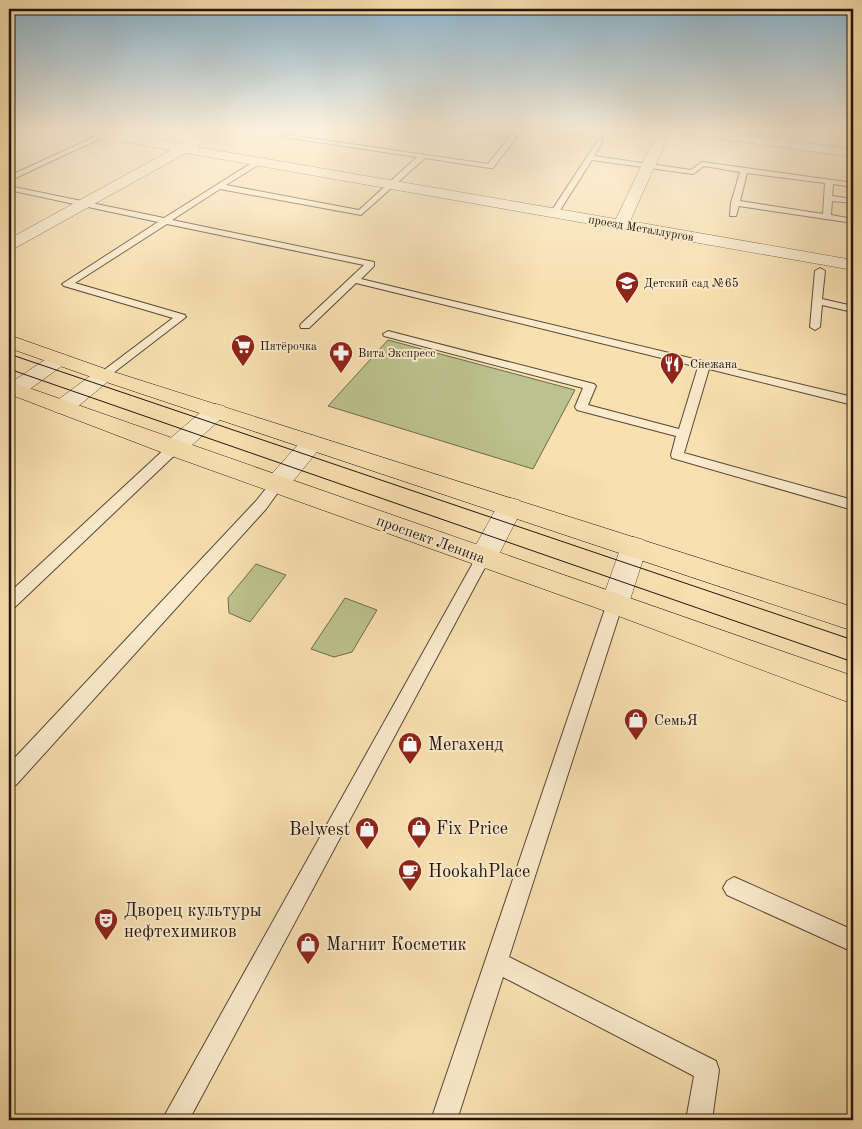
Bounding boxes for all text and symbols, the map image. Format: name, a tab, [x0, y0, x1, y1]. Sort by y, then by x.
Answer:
street label: проезд Металлургов	[587, 214, 695, 244]
school or university icon: Детский сад №65	[614, 270, 640, 304]
place label: Детский сад №65	[644, 277, 739, 290]
supermarket icon: Пятёрочка	[230, 333, 256, 367]
pharmacy icon: Вита Экспресс	[328, 340, 354, 374]
place label: Пятёрочка	[260, 341, 317, 353]
place label: Вита Экспресс	[358, 348, 435, 360]
restaurant icon: Снежана	[659, 351, 685, 385]
place label: Снежана	[690, 359, 737, 371]
street label: проспект Ленина	[374, 514, 487, 567]
shop icon: СемьЯ	[623, 707, 649, 741]
place label: СемьЯ	[654, 714, 698, 729]
shop icon: Мегахенд	[397, 731, 423, 765]
place label: Мегахенд	[428, 736, 504, 754]
shop icon: Fix Price	[406, 815, 432, 849]
shop icon: Belwest	[354, 816, 380, 850]
place label: Fix Price	[436, 820, 508, 838]
place label: Belwest	[289, 821, 350, 839]
cafe icon: HookahPlace	[397, 858, 423, 892]
place label: HookahPlace	[428, 863, 530, 881]
place label: Дворец культуры нефтехимиков	[124, 902, 262, 942]
theatre icon: Дворец культуры нефтехимиков	[93, 907, 119, 941]
shop icon: Магнит Косметик	[295, 931, 321, 965]
place label: Магнит Косметик	[326, 936, 467, 954]

